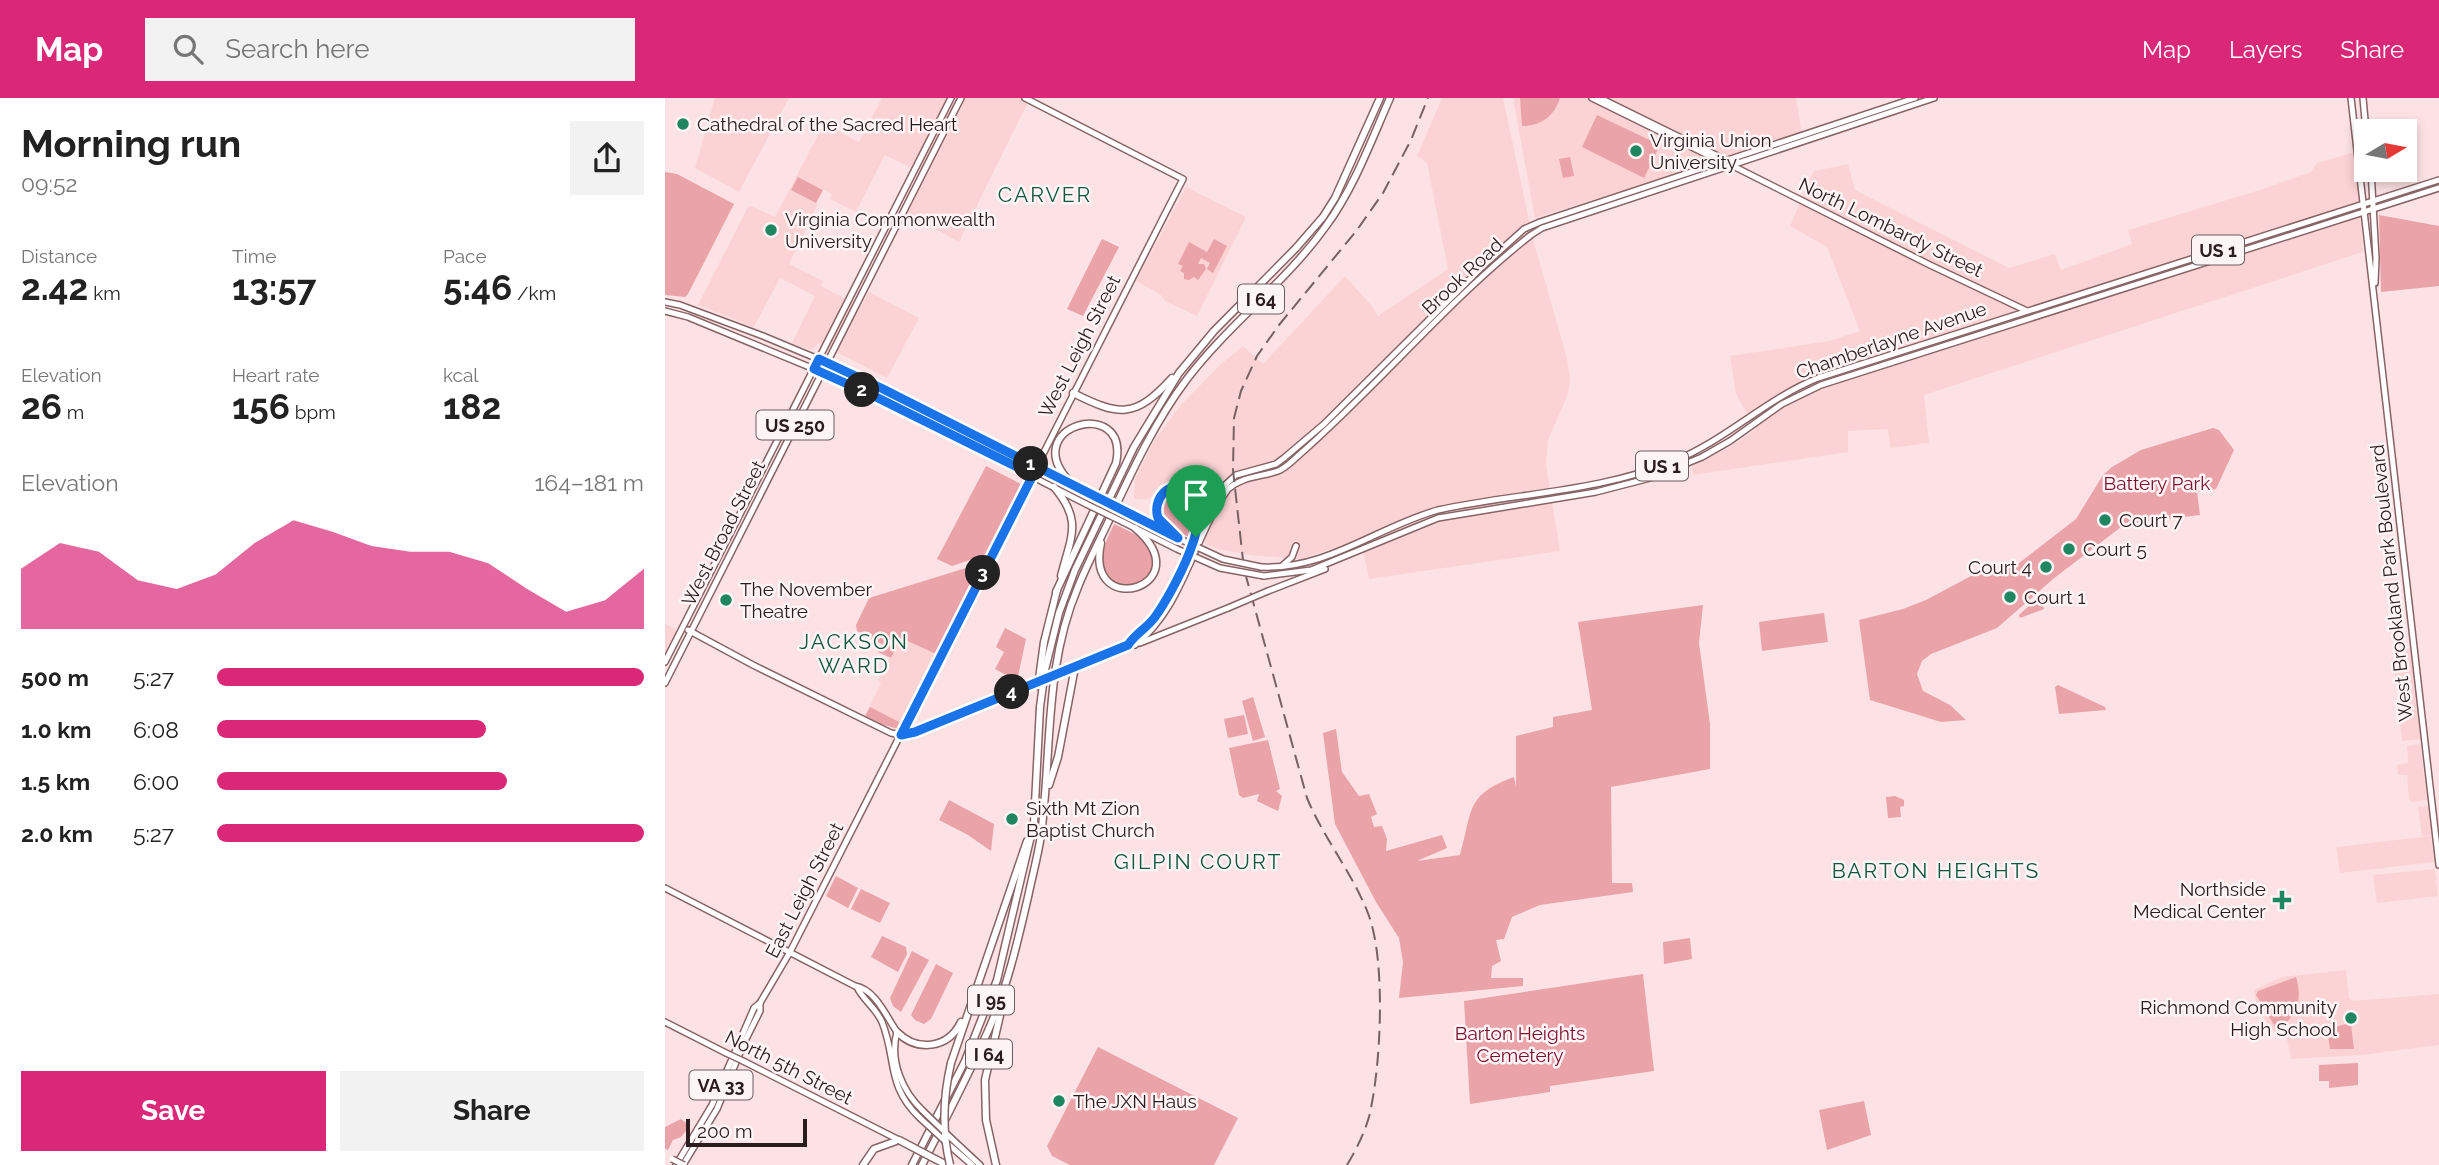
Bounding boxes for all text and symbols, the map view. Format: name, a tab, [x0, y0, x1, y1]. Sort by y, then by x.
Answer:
search box	[145, 18, 635, 81]
text: Map	[35, 30, 103, 69]
icon: search	[169, 30, 207, 68]
text: Search here	[225, 34, 370, 64]
text: Map	[2142, 35, 2191, 64]
text: Layers	[2229, 35, 2302, 64]
text: Share	[2340, 35, 2404, 64]
place label: Cathedral of the Sacred Heart	[697, 113, 958, 135]
marker: Cathedral of the Sacred Heart	[675, 116, 691, 132]
north arrow	[2354, 119, 2417, 182]
map controls	[2354, 119, 2417, 182]
text: Morning run	[21, 121, 241, 166]
button: share	[570, 121, 644, 195]
place label: Virginia Union University	[1650, 129, 1772, 173]
marker: Virginia Union University	[1628, 143, 1644, 159]
text: 09:52	[21, 170, 77, 197]
street label: North Lombardy Street	[1795, 173, 1987, 281]
district label: CARVER	[998, 182, 1092, 207]
place label: Virginia Commonwealth University	[785, 208, 995, 252]
marker: Virginia Commonwealth University	[763, 222, 779, 238]
street label: Brook Road	[1417, 233, 1507, 319]
road number: US 1	[2192, 236, 2244, 265]
text: Distance	[21, 245, 97, 267]
text: Time	[232, 245, 276, 267]
text: Pace	[443, 245, 487, 267]
text: 2.42	[21, 267, 88, 308]
text: 13:57	[232, 267, 317, 308]
text: 5:46	[443, 267, 512, 308]
street label: West Leigh Street	[1034, 271, 1125, 421]
text: km	[88, 282, 121, 304]
text: /km	[512, 282, 556, 304]
road number: I 64	[1238, 284, 1284, 314]
street label: Chamberlayne Avenue	[1793, 297, 1989, 383]
text: Elevation	[21, 364, 102, 386]
text: Heart rate	[232, 364, 320, 386]
text: kcal	[443, 364, 479, 386]
pin: 2	[845, 372, 879, 408]
text: 2	[856, 378, 867, 400]
text: 26	[21, 386, 62, 427]
text: 156	[232, 386, 290, 427]
text: 182	[443, 386, 501, 427]
text: m	[62, 401, 84, 423]
text: bpm	[290, 401, 336, 423]
road number: US 250	[757, 410, 833, 440]
street label: West Brookland Park Boulevard	[2366, 443, 2416, 723]
pin: 1	[1013, 446, 1049, 482]
text: 1	[1026, 452, 1035, 474]
road number: US 1	[1636, 452, 1688, 480]
street label: West Broad Street	[677, 456, 769, 609]
pin	[1166, 465, 1226, 537]
text: Elevation	[21, 469, 119, 496]
text: 164–181 m	[534, 469, 644, 496]
park label: Battery Park	[2104, 472, 2210, 494]
icon: arrive	[1177, 476, 1215, 514]
place label: Court 7	[2119, 509, 2183, 531]
marker: Court 7	[2097, 512, 2113, 528]
place label: Court 5	[2083, 538, 2147, 560]
marker: Court 5	[2061, 541, 2077, 557]
pin: 3	[965, 556, 1001, 590]
place label: Court 4	[1968, 556, 2032, 578]
marker: Court 4	[2038, 559, 2054, 575]
text: 3	[977, 561, 988, 583]
place label: The November Theatre	[740, 578, 872, 622]
place label: Court 1	[2024, 586, 2086, 608]
marker: Court 1	[2002, 589, 2018, 605]
marker: The November Theatre	[718, 592, 734, 608]
district label: JACKSON WARD	[799, 629, 909, 678]
text: 500 m	[21, 664, 89, 691]
text: 5:27	[133, 664, 174, 691]
pin: 4	[995, 674, 1029, 710]
text: 4	[1006, 680, 1017, 702]
text: 1.0 km	[21, 716, 91, 743]
text: 6:08	[133, 716, 179, 743]
text: 1.5 km	[21, 768, 90, 795]
text: 6:00	[133, 768, 179, 795]
place label: Sixth Mt Zion Baptist Church	[1026, 797, 1155, 841]
marker: Sixth Mt Zion Baptist Church	[1004, 811, 1020, 827]
street label: East Leigh Street	[760, 818, 848, 961]
text: 2.0 km	[21, 820, 93, 847]
text: 5:27	[133, 820, 174, 847]
district label: GILPIN COURT	[1114, 849, 1282, 874]
district label: BARTON HEIGHTS	[1832, 858, 2040, 883]
place label: Northside Medical Center	[2133, 878, 2266, 922]
marker: Northside Medical Center	[2272, 890, 2292, 910]
road number: I 95	[968, 986, 1014, 1015]
place label: Richmond Community High School	[2140, 996, 2338, 1040]
marker: Richmond Community High School	[2343, 1010, 2359, 1026]
park label: Barton Heights Cemetery	[1455, 1022, 1585, 1066]
street label: North 5th Street	[722, 1025, 857, 1109]
road number: I 64	[966, 1040, 1012, 1069]
road number: VA 33	[689, 1070, 753, 1100]
button: Save	[21, 1071, 326, 1151]
button: Share	[340, 1071, 644, 1151]
place label: The JXN Haus	[1073, 1090, 1197, 1112]
marker: The JXN Haus	[1051, 1093, 1067, 1109]
scale bar	[686, 1116, 807, 1148]
text: 200 m	[697, 1120, 752, 1142]

